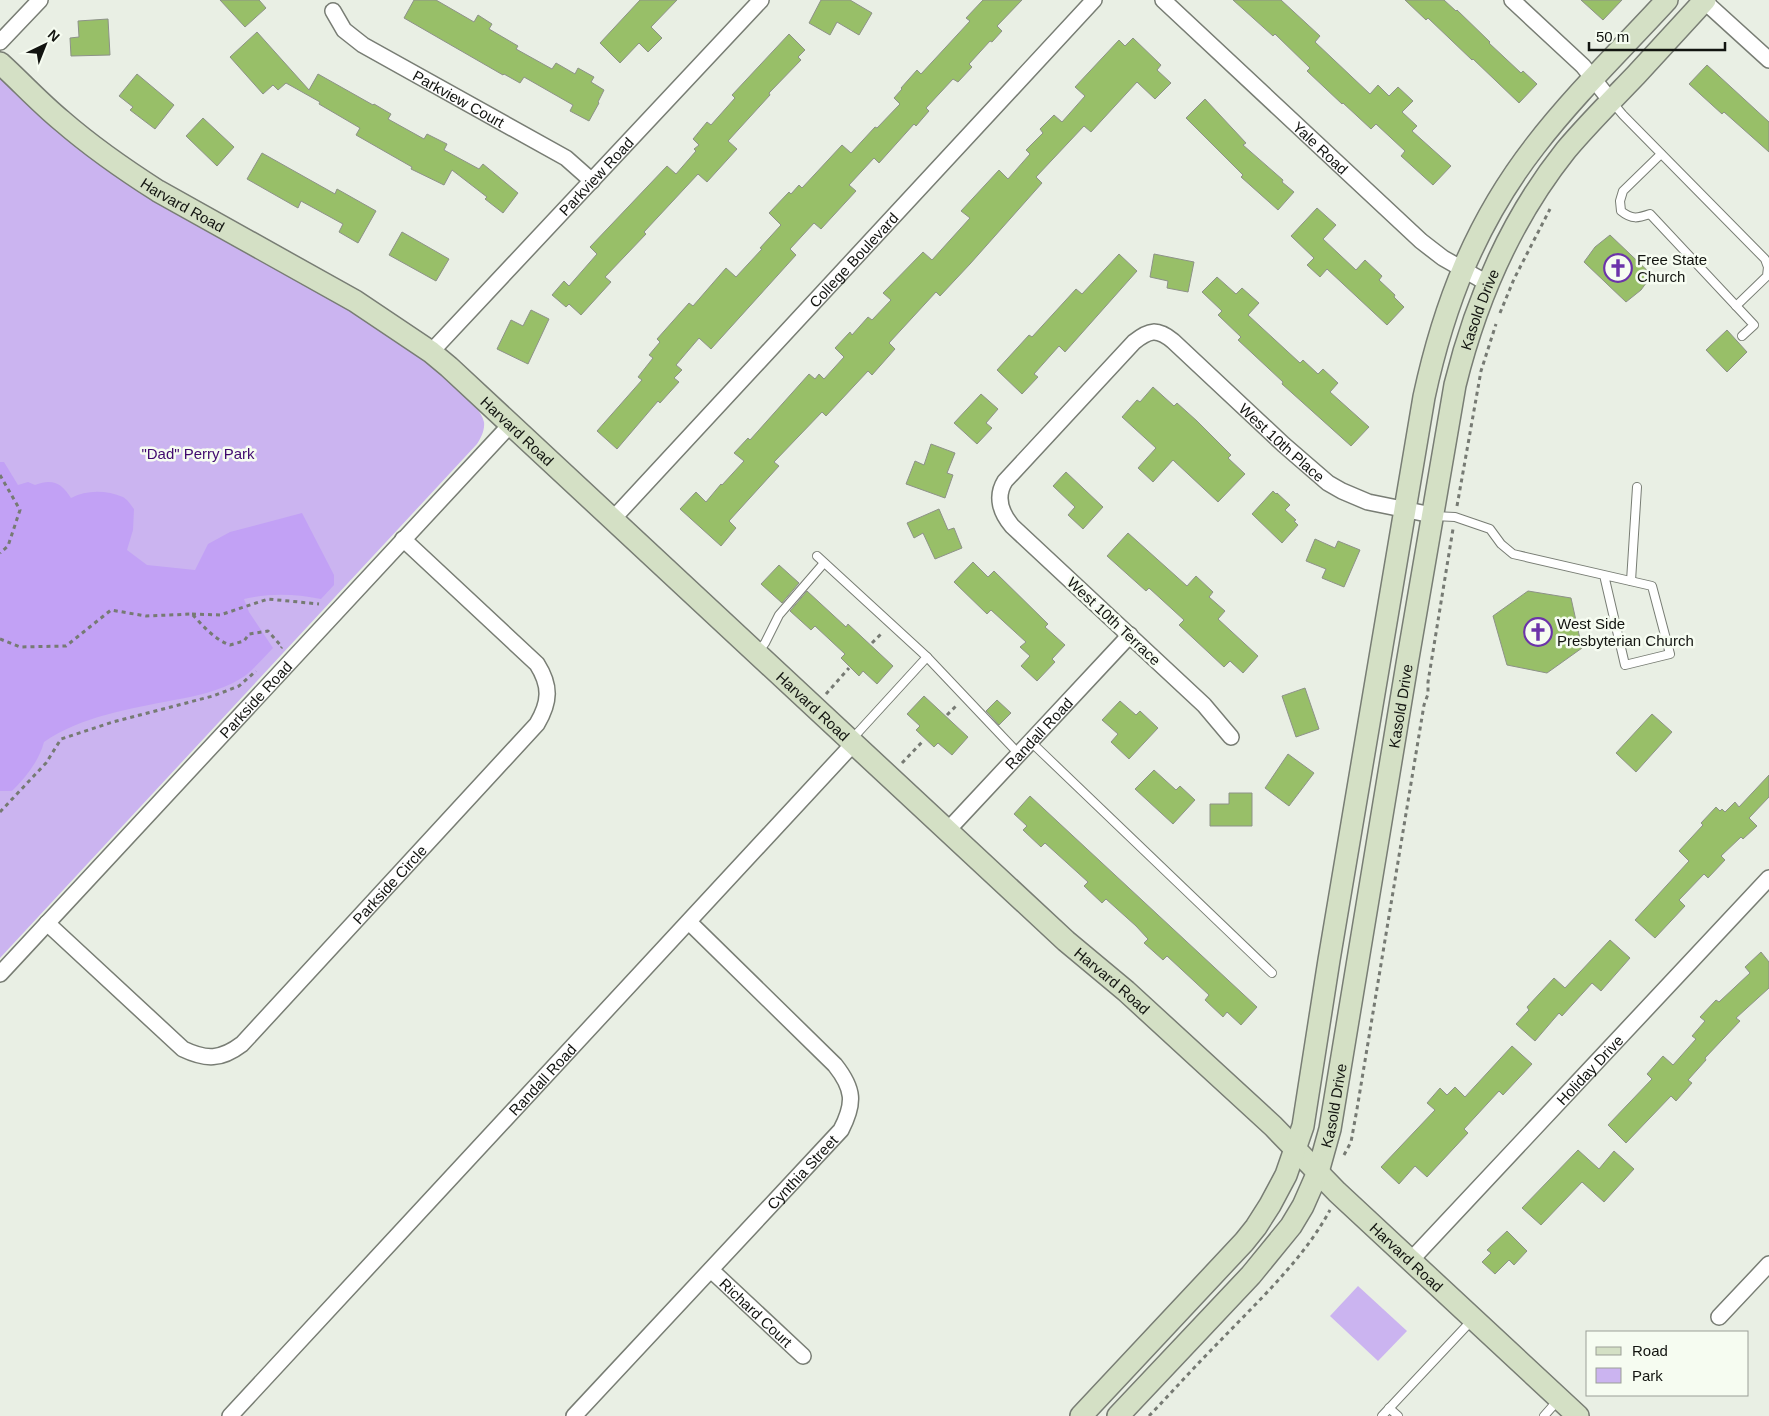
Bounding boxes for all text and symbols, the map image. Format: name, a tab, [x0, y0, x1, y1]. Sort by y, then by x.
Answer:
north arrow	[20, 20, 70, 70]
scale bar	[1589, 20, 1725, 52]
text: N	[45, 26, 63, 45]
text: 50 m	[1596, 28, 1629, 45]
street label: Parkview Court	[410, 66, 508, 131]
street label: Yale Road	[1290, 118, 1352, 177]
street label: Parkview Road	[555, 134, 637, 219]
street label: Harvard Road	[138, 174, 228, 235]
street label: College Boulevard	[805, 209, 901, 310]
place label: Free State Church	[1637, 251, 1707, 285]
church icon: Free State Church	[1603, 253, 1633, 283]
street label: Kasold Drive	[1457, 266, 1502, 352]
street label: Harvard Road	[478, 393, 558, 469]
street label: West 10th Place	[1236, 399, 1328, 485]
park label: "Dad" Perry Park	[141, 445, 255, 462]
street label: West 10th Terrace	[1064, 573, 1164, 669]
place label: West Side Presbyterian Church	[1557, 615, 1694, 649]
church icon: West Side Presbyterian Church	[1523, 617, 1553, 647]
street label: Parkside Road	[216, 657, 295, 741]
street label: Kasold Drive	[1385, 663, 1415, 749]
street label: Harvard Road	[773, 668, 853, 744]
street label: Randall Road	[1001, 694, 1076, 772]
street label: Parkside Circle	[349, 841, 430, 927]
street label: Harvard Road	[1071, 944, 1153, 1017]
street label: Holiday Drive	[1553, 1031, 1626, 1108]
street label: Randall Road	[505, 1040, 579, 1119]
street label: Kasold Drive	[1317, 1062, 1349, 1149]
street label: Cynthia Street	[763, 1131, 841, 1212]
street label: Harvard Road	[1367, 1219, 1447, 1295]
street label: Richard Court	[717, 1275, 797, 1351]
legend	[1586, 1331, 1749, 1396]
text: Road	[1632, 1342, 1668, 1359]
text: Park	[1632, 1367, 1663, 1384]

